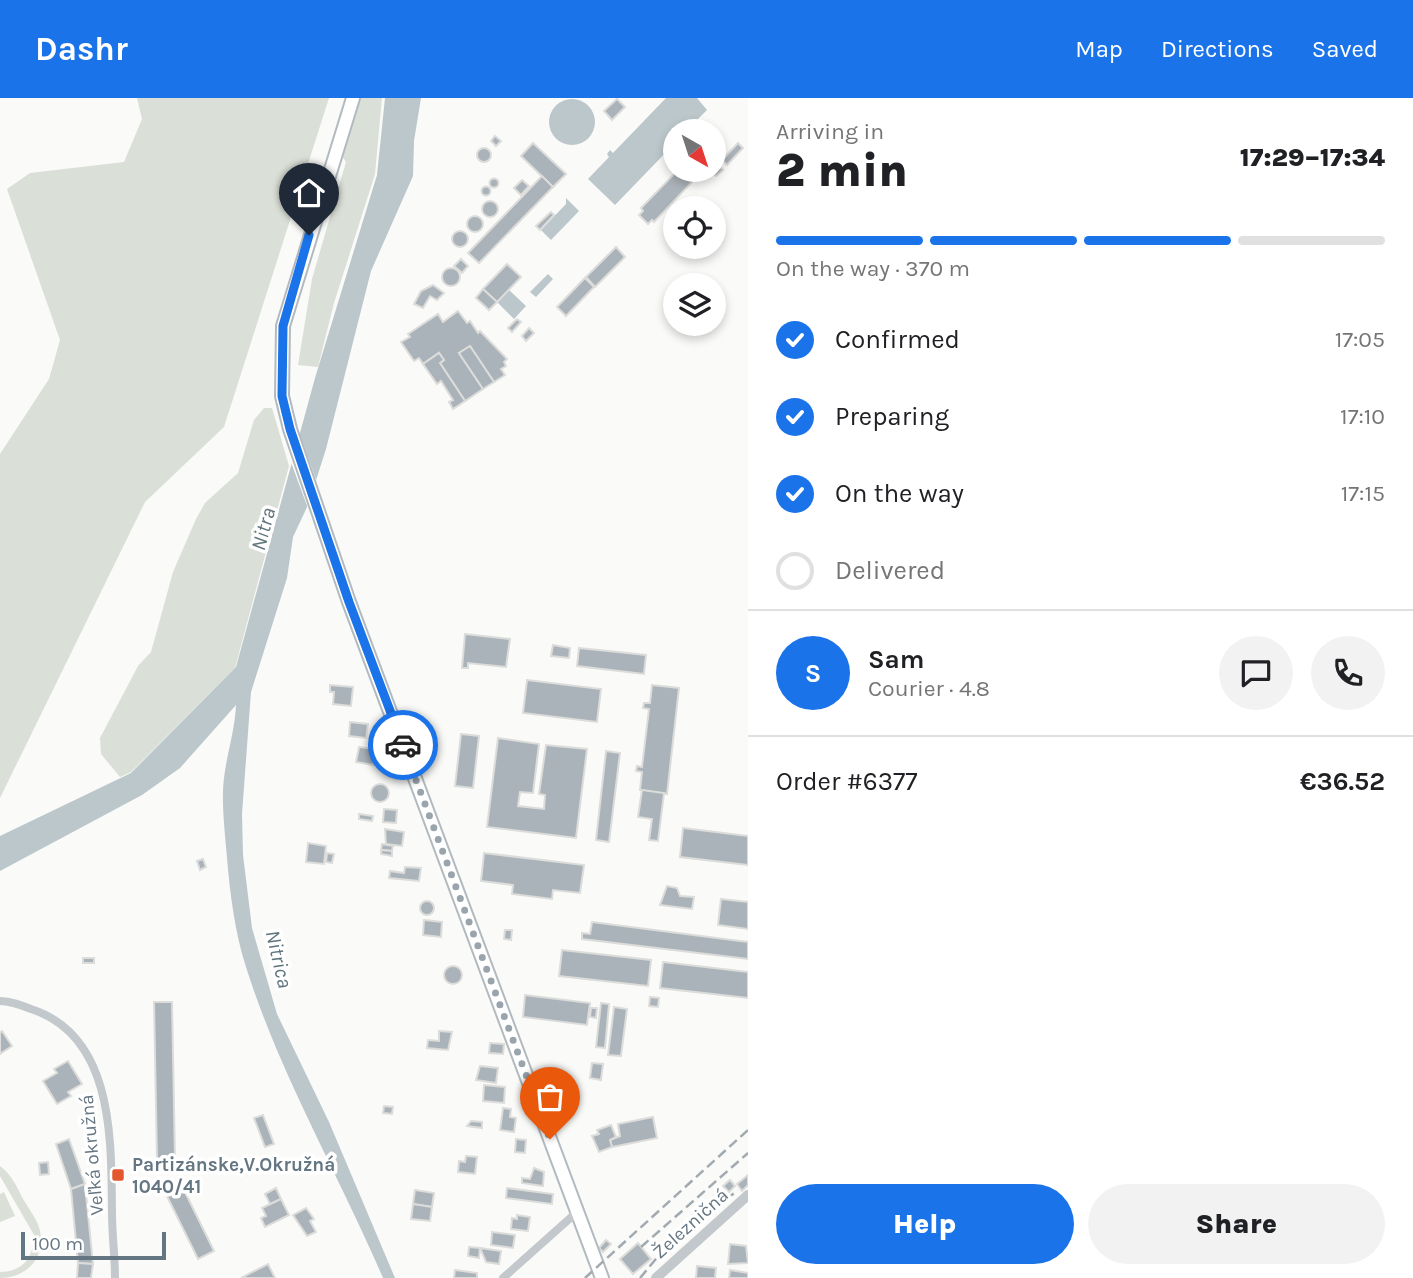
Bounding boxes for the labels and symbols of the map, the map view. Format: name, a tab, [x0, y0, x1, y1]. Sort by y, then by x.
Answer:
north arrow	[663, 119, 726, 182]
pin	[279, 163, 339, 235]
water label: Nitra	[246, 505, 280, 553]
courier	[368, 710, 438, 780]
water label: Nitrica	[261, 928, 297, 990]
pin	[520, 1067, 580, 1139]
street label: Veľká okružná	[76, 1094, 108, 1216]
place label: Partizánske,V.Okružná 1040/41	[132, 1154, 335, 1198]
marker: Partizánske,V.Okružná 1040/41	[110, 1167, 126, 1183]
street label: Železničná	[648, 1184, 733, 1263]
scale bar	[21, 1229, 166, 1261]

